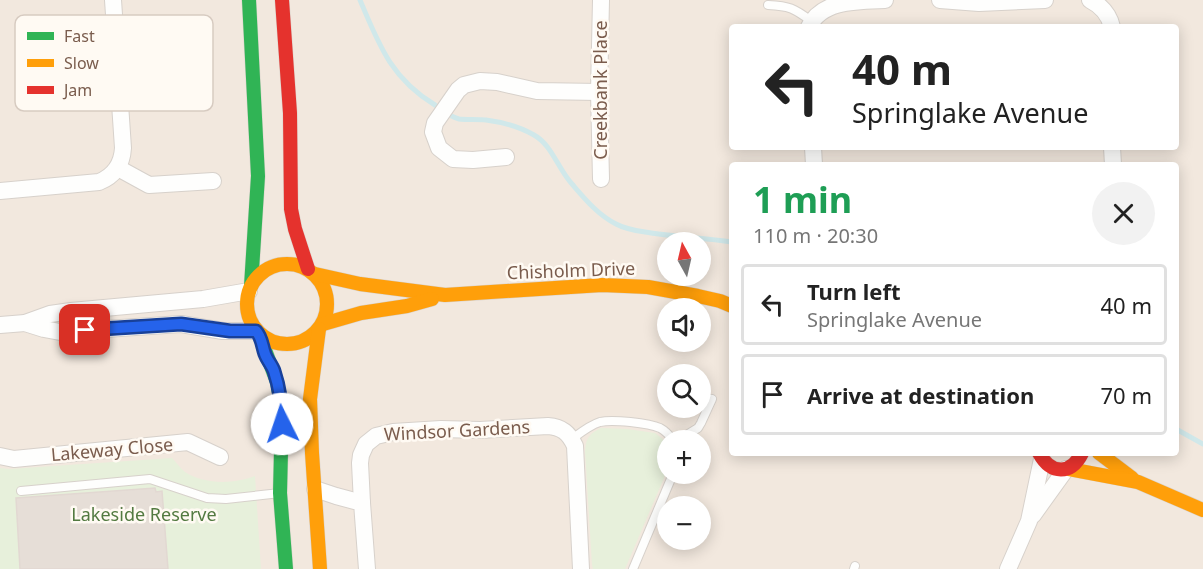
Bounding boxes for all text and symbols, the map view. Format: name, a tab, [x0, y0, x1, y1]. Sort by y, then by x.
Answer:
legend	[15, 15, 213, 111]
street label: Creekbank Place	[588, 20, 612, 160]
text: Fast	[64, 25, 95, 47]
text: 40 m	[852, 40, 952, 97]
icon: left	[753, 48, 831, 126]
text: Slow	[64, 52, 99, 74]
text: Jam	[62, 79, 92, 101]
text: Springlake Avenue	[852, 94, 1088, 131]
text: 1 min	[753, 175, 852, 224]
button: close	[1092, 182, 1155, 245]
text: 110 m · 20:30	[753, 222, 878, 249]
north arrow	[657, 232, 711, 286]
map controls	[657, 232, 711, 550]
street label: Chisholm Drive	[506, 256, 636, 284]
text: Turn left	[807, 276, 901, 306]
icon: left	[756, 288, 789, 321]
text: 40 m	[1101, 290, 1152, 320]
button: sound	[657, 298, 711, 352]
pin	[59, 304, 110, 355]
text: Springlake Avenue	[807, 306, 982, 333]
icon: arrive	[68, 313, 101, 346]
button: search	[657, 364, 711, 418]
icon: arrive	[756, 378, 789, 411]
text: Arrive at destination	[807, 380, 1034, 410]
text: 70 m	[1101, 380, 1152, 410]
position arrow	[250, 392, 314, 456]
street label: Windsor Gardens	[383, 414, 531, 446]
button: +	[657, 430, 711, 484]
street label: Lakeway Close	[50, 432, 174, 466]
button: −	[657, 496, 711, 550]
park label: Lakeside Reserve	[71, 502, 217, 526]

